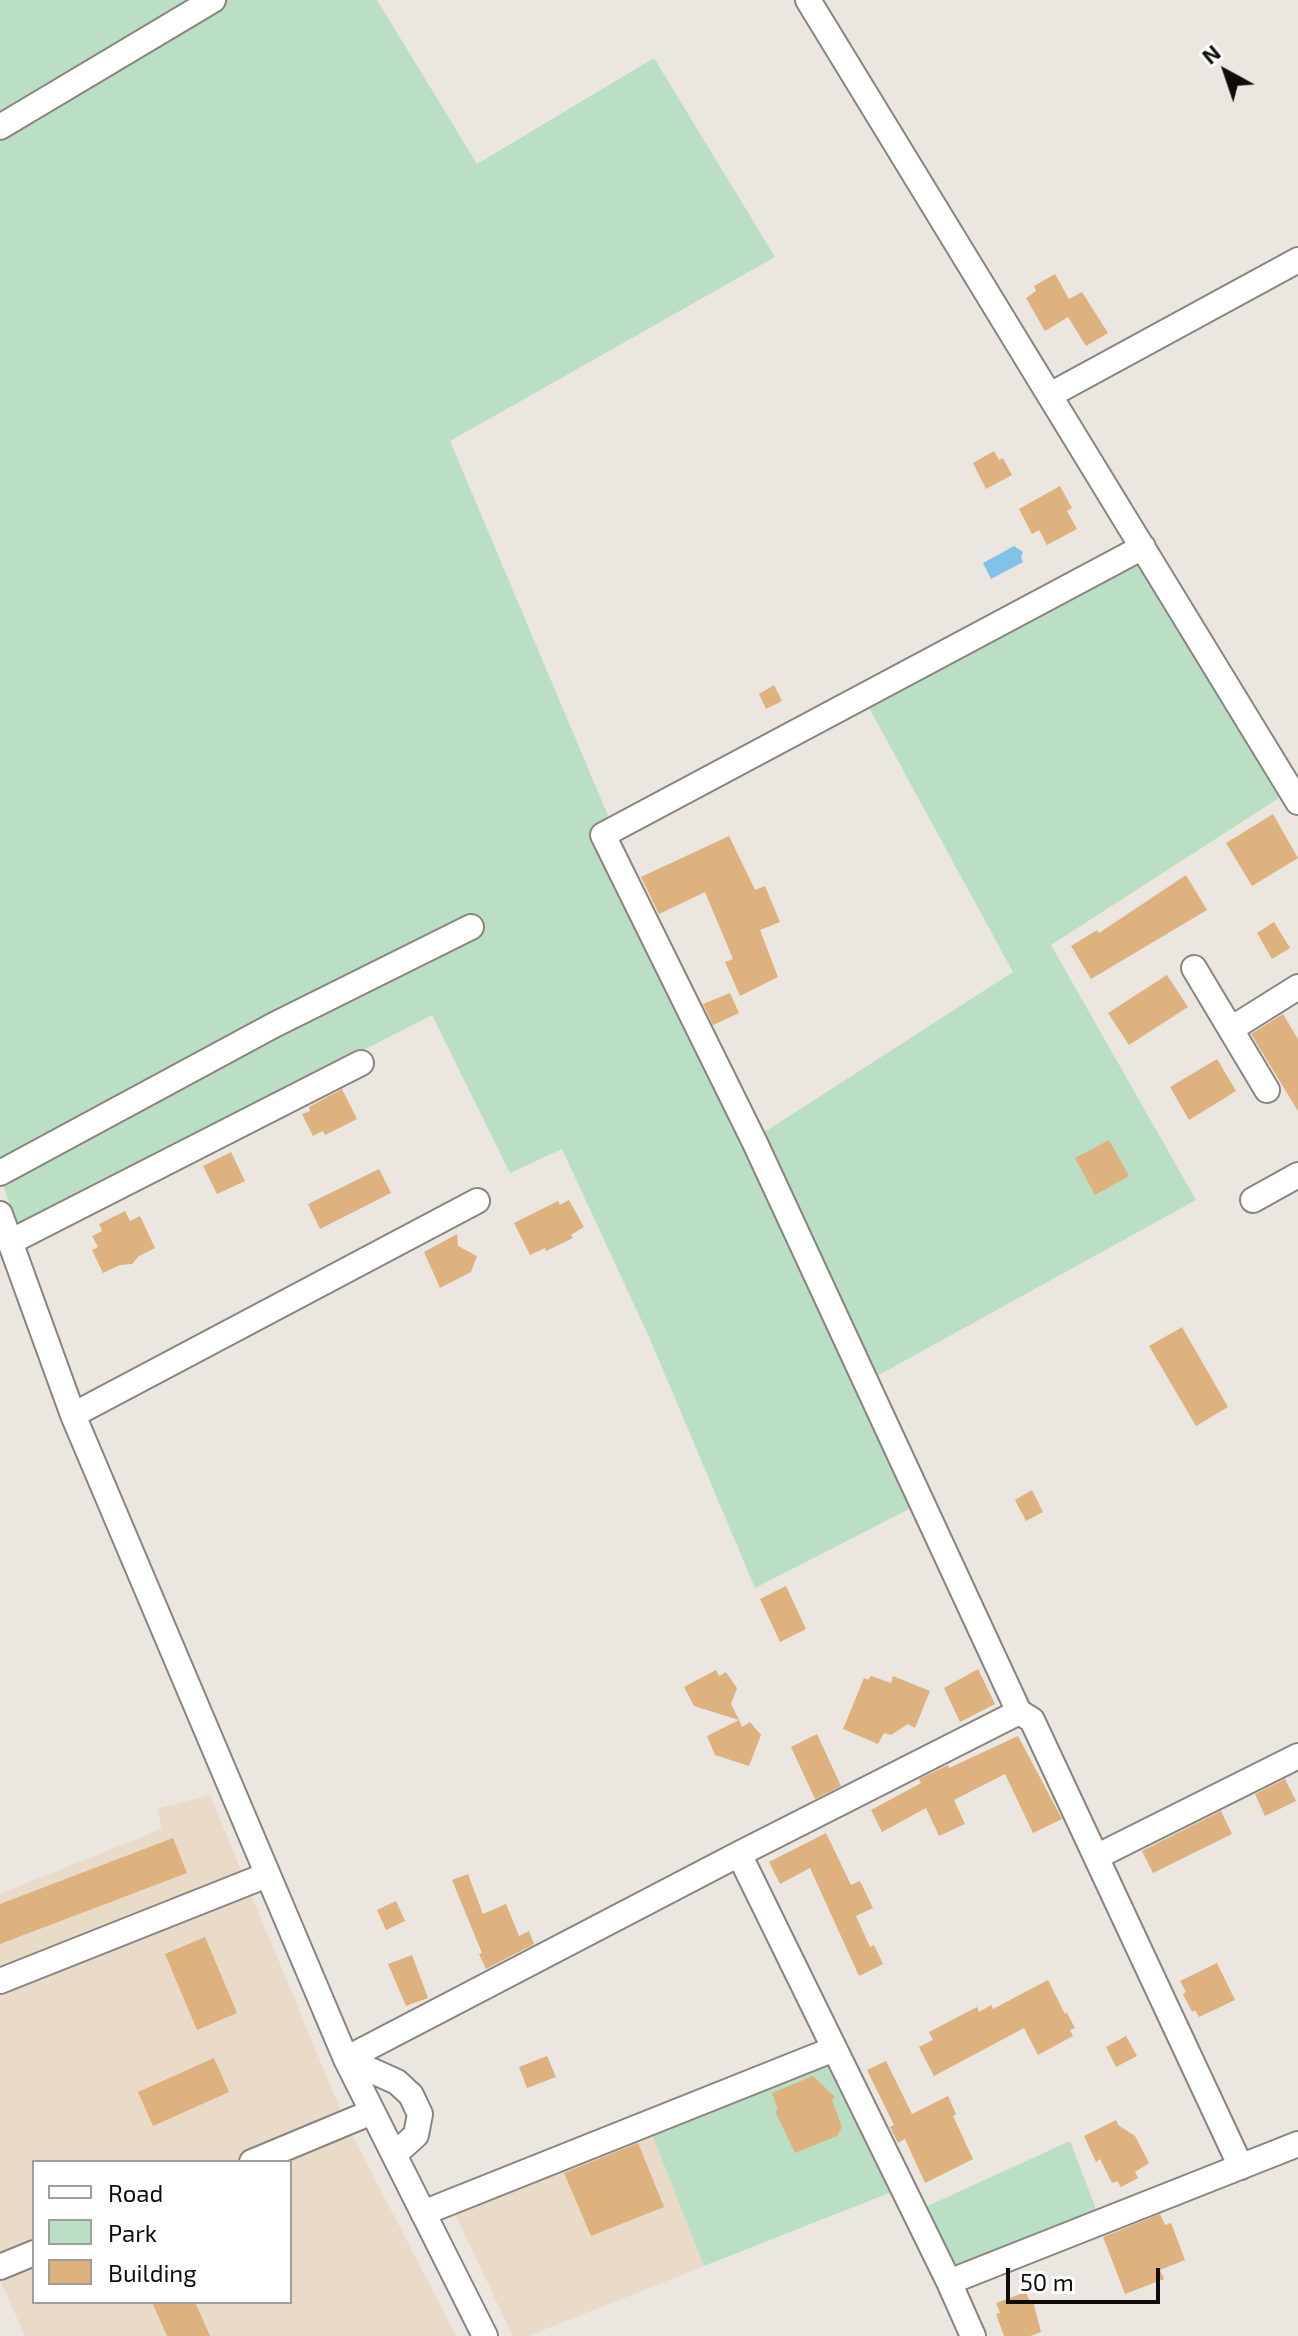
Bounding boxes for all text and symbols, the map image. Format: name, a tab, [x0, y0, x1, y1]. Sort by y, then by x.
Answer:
north arrow	[1186, 32, 1266, 112]
text: N	[1196, 39, 1225, 69]
legend	[32, 2160, 292, 2304]
text: Road	[108, 2178, 163, 2207]
text: Park	[108, 2218, 157, 2247]
scale bar	[1010, 2252, 1164, 2302]
text: Building	[108, 2258, 197, 2287]
text: 50 m	[1020, 2267, 1074, 2296]

